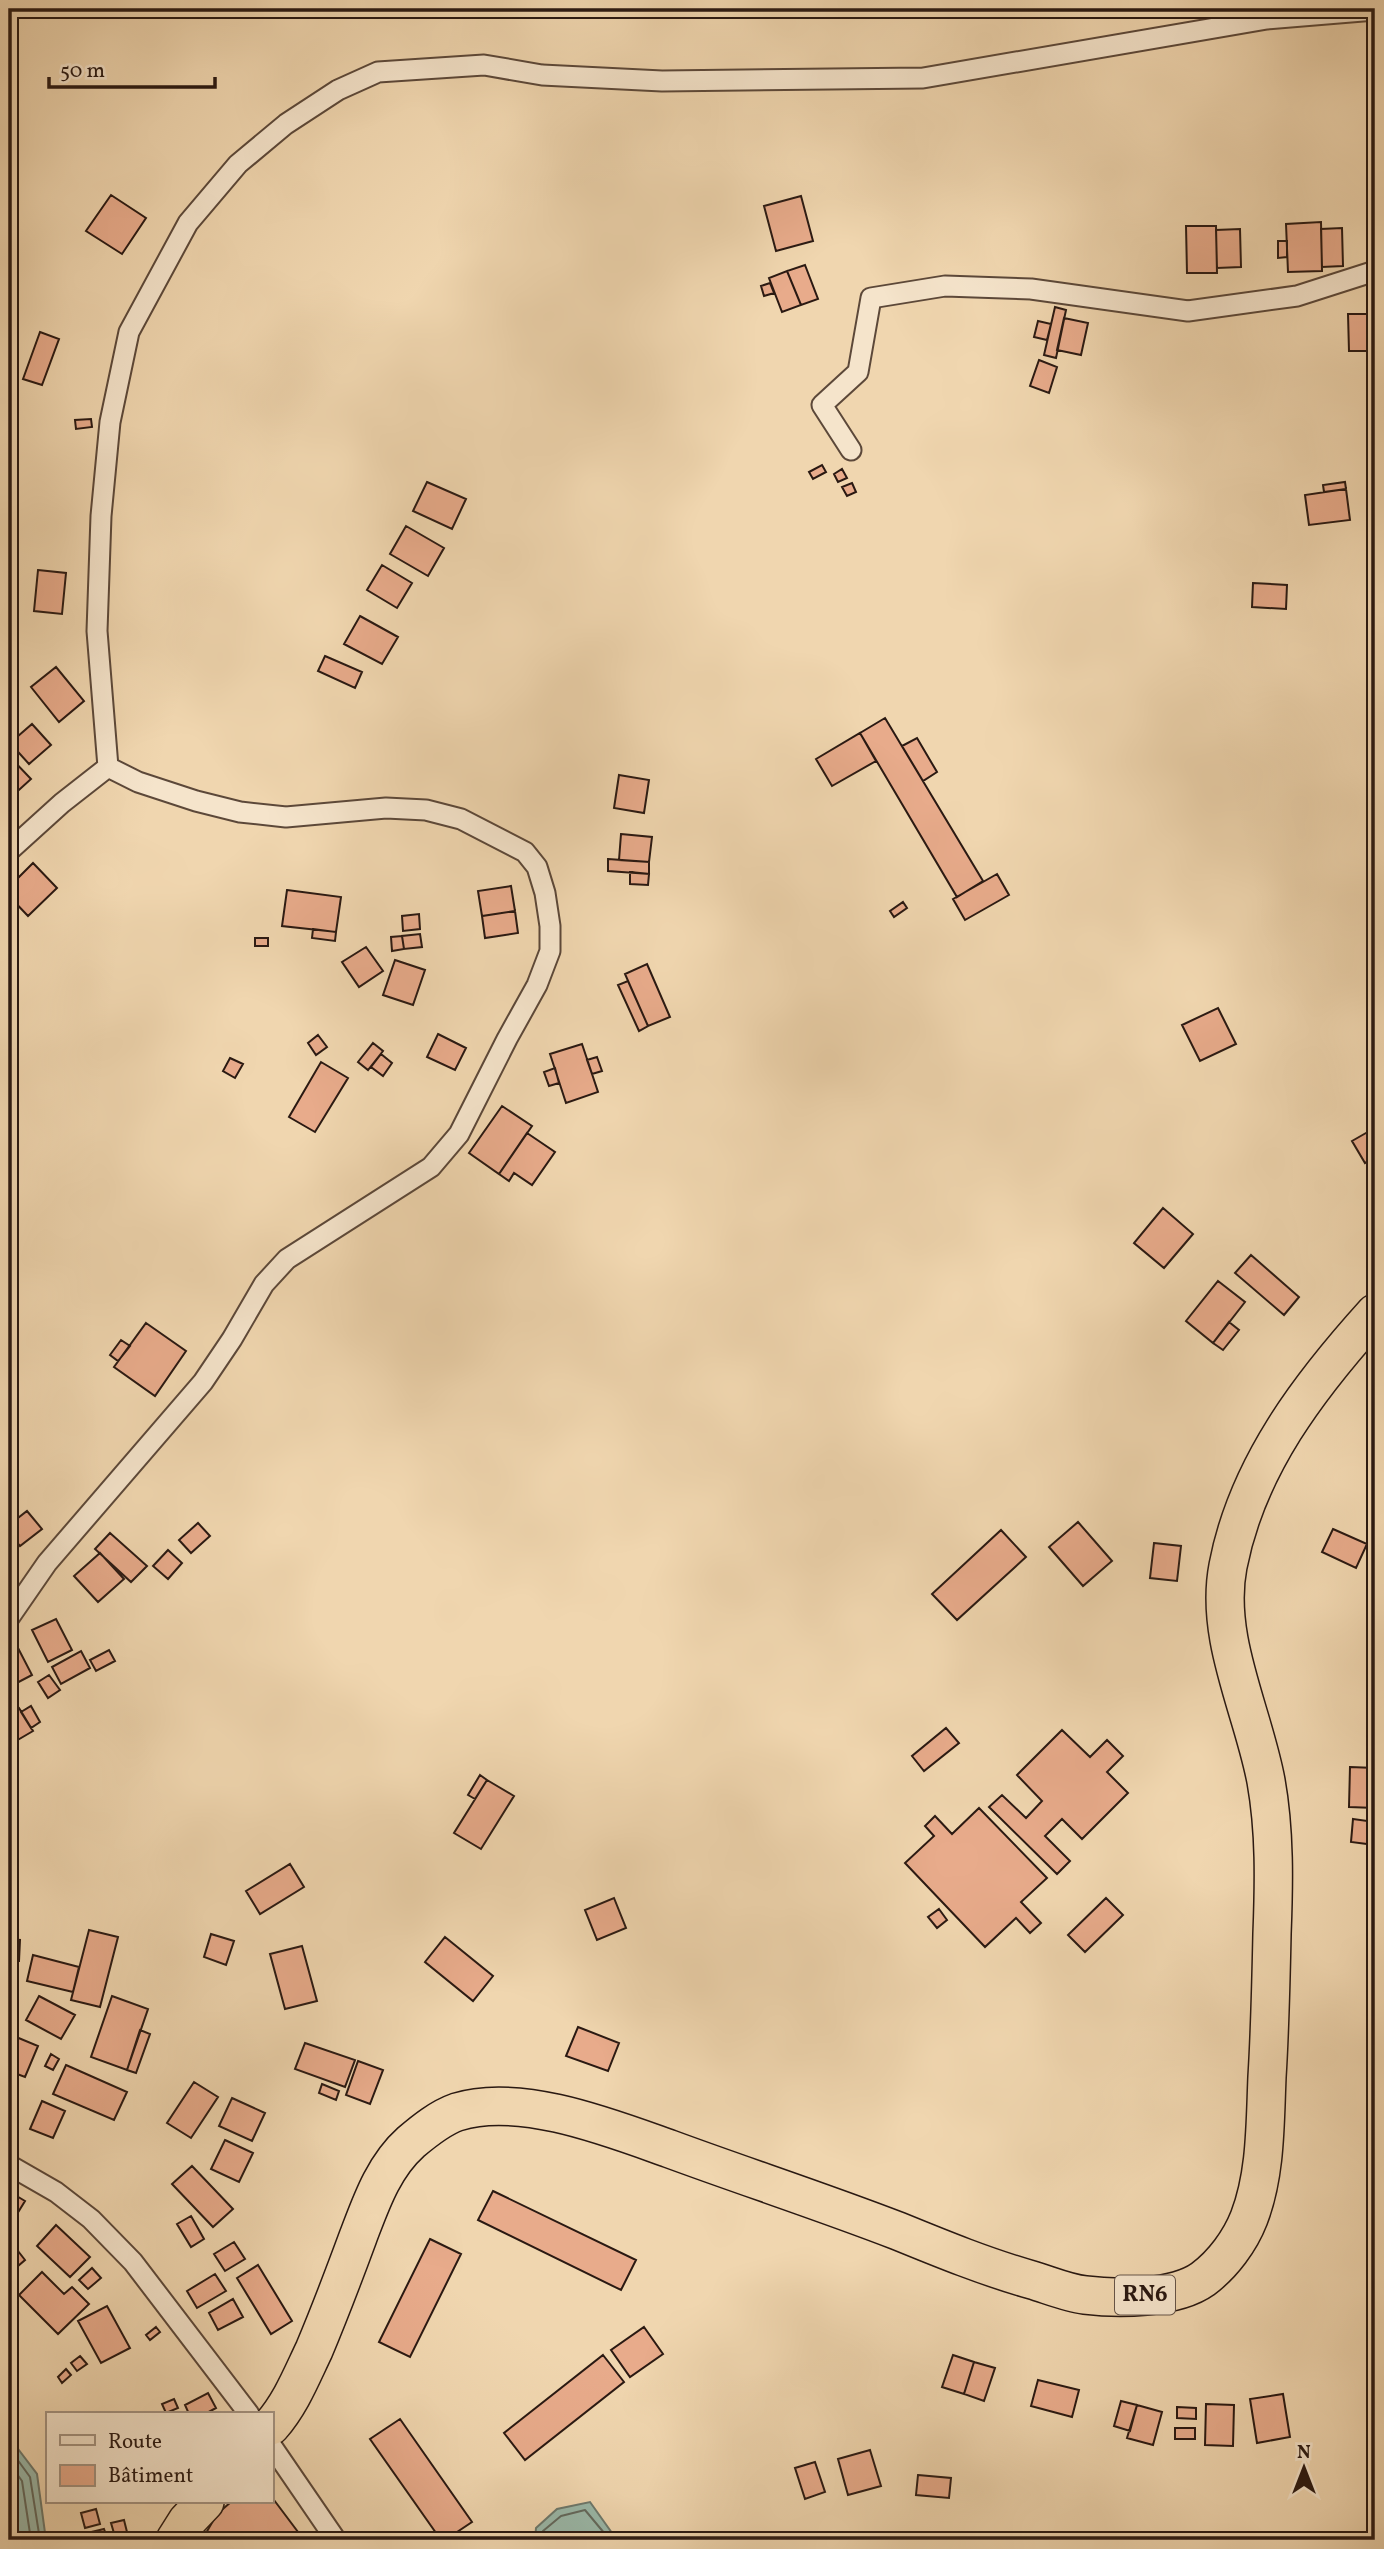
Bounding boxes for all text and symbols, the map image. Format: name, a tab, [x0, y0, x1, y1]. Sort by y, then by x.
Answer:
scale bar	[49, 46, 215, 90]
text: 50 m	[60, 57, 105, 86]
road number: RN6	[1115, 2276, 1175, 2314]
legend	[46, 2412, 273, 2504]
text: Route	[108, 2428, 162, 2457]
north arrow	[1268, 2434, 1338, 2504]
text: N	[1297, 2440, 1311, 2466]
text: Bâtiment	[108, 2462, 193, 2491]

